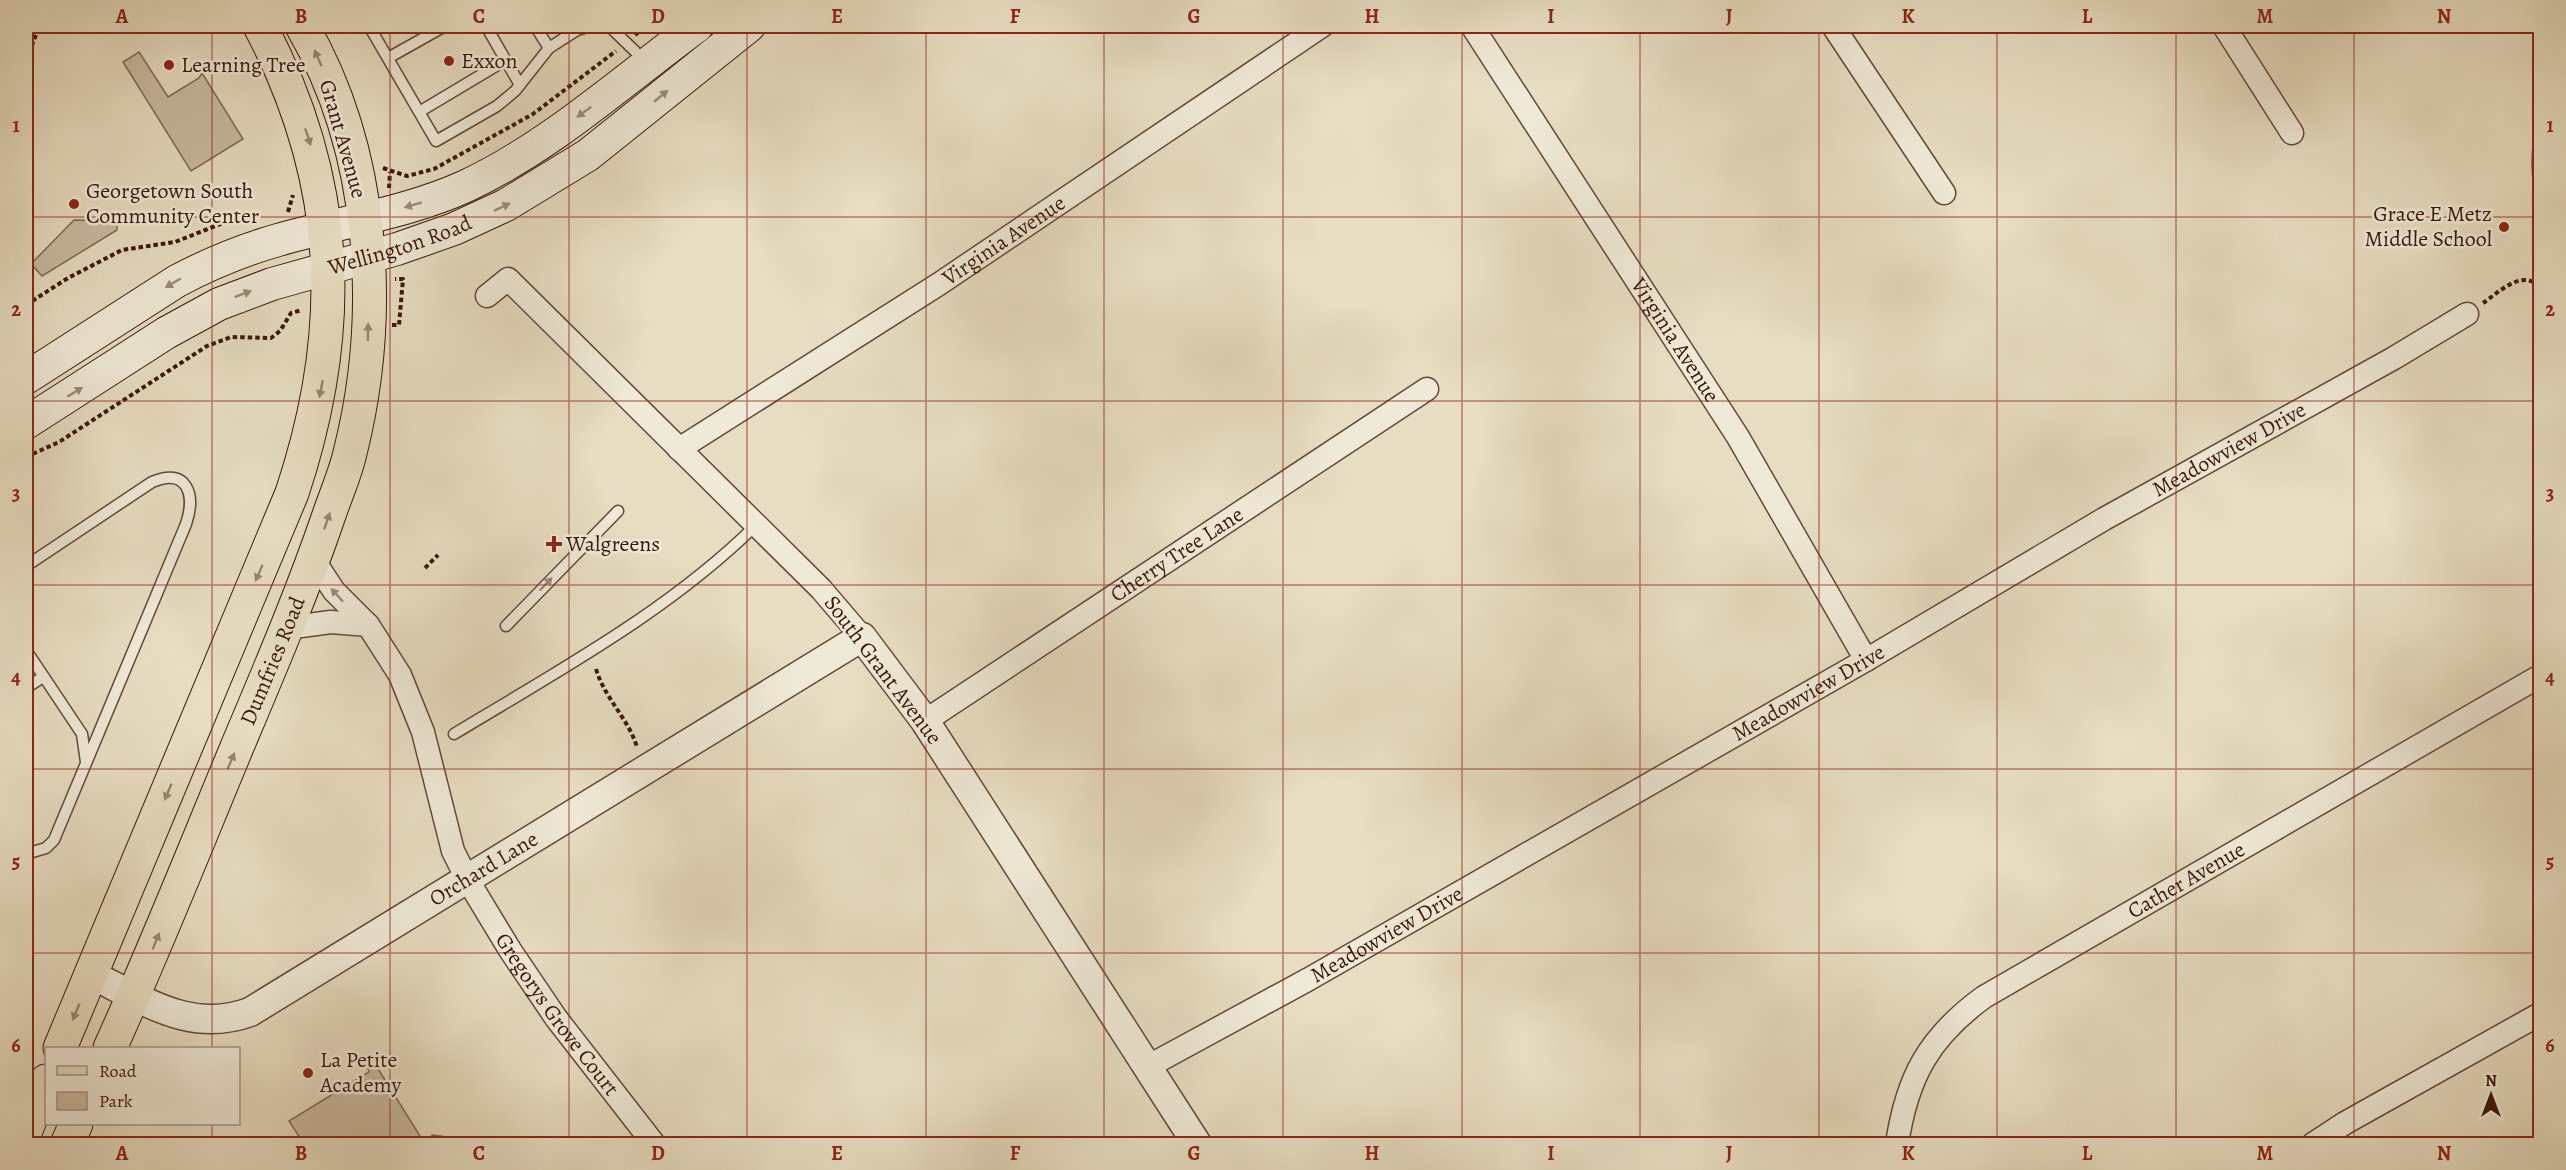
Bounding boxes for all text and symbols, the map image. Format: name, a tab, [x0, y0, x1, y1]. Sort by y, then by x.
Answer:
text: A	[115, 3, 129, 30]
text: B	[295, 3, 307, 30]
text: C	[473, 3, 485, 30]
text: D	[651, 3, 665, 30]
text: E	[831, 3, 843, 30]
text: F	[1010, 3, 1021, 30]
text: G	[1187, 3, 1201, 30]
text: H	[1365, 3, 1380, 30]
text: I	[1547, 3, 1555, 30]
text: J	[1726, 3, 1733, 30]
text: K	[1901, 3, 1915, 30]
text: L	[2082, 3, 2093, 30]
text: M	[2257, 3, 2274, 30]
text: N	[2437, 3, 2452, 30]
place label: Exxon	[461, 46, 517, 76]
place label: Learning Tree	[181, 50, 306, 80]
one-way arrow	[314, 50, 323, 67]
marker: Exxon	[442, 54, 456, 68]
marker: Learning Tree	[162, 58, 176, 72]
street label: Grant Avenue	[312, 76, 374, 202]
one-way arrow	[653, 90, 668, 103]
one-way arrow	[576, 106, 592, 118]
text: 1	[12, 112, 20, 139]
text: 1	[2546, 112, 2554, 139]
one-way arrow	[304, 128, 313, 146]
place label: Georgetown South Community Center	[86, 176, 259, 231]
street label: Virginia Avenue	[935, 188, 1071, 293]
marker: Georgetown South Community Center	[67, 197, 81, 211]
place label: Grace E Metz Middle School	[2365, 199, 2492, 254]
one-way arrow	[404, 201, 422, 210]
one-way arrow	[493, 203, 510, 212]
street label: Wellington Road	[324, 208, 477, 283]
marker: Grace E Metz Middle School	[2497, 220, 2511, 234]
street label: Virginia Avenue	[1623, 271, 1727, 408]
one-way arrow	[164, 278, 181, 288]
one-way arrow	[235, 289, 253, 299]
text: 2	[11, 296, 21, 323]
text: 2	[2545, 296, 2555, 323]
one-way arrow	[363, 323, 373, 342]
one-way arrow	[315, 380, 325, 398]
one-way arrow	[67, 386, 83, 397]
street label: Meadowview Drive	[2147, 395, 2311, 504]
text: 3	[12, 480, 20, 507]
text: 3	[2546, 480, 2554, 507]
street label: Cherry Tree Lane	[1104, 499, 1249, 609]
one-way arrow	[322, 512, 332, 530]
place label: Walgreens	[565, 529, 660, 559]
marker: Walgreens	[547, 537, 561, 551]
one-way arrow	[255, 565, 264, 582]
one-way arrow	[539, 578, 553, 592]
one-way arrow	[331, 588, 344, 603]
street label: South Grant Avenue	[817, 589, 949, 751]
street label: Dumfries Road	[233, 592, 313, 730]
street label: Meadowview Drive	[1727, 637, 1890, 749]
text: 4	[11, 664, 21, 691]
text: 4	[2545, 664, 2555, 691]
one-way arrow	[227, 752, 236, 770]
one-way arrow	[163, 783, 172, 801]
street label: Orchard Lane	[424, 824, 544, 914]
street label: Cather Avenue	[2122, 834, 2251, 926]
text: 5	[12, 848, 20, 875]
text: 5	[2546, 848, 2554, 875]
street label: Meadowview Drive	[1305, 879, 1469, 990]
street label: Gregorys Grove Court	[488, 927, 626, 1102]
one-way arrow	[152, 932, 161, 950]
one-way arrow	[71, 1003, 81, 1021]
text: 6	[11, 1032, 21, 1059]
text: 6	[2545, 1032, 2555, 1059]
place label: La Petite Academy	[319, 1045, 401, 1100]
legend	[45, 1047, 240, 1125]
text: Road	[99, 1059, 137, 1083]
north arrow	[2461, 1065, 2521, 1125]
marker: La Petite Academy	[301, 1066, 315, 1080]
text: N	[2485, 1070, 2497, 1092]
text: Park	[99, 1089, 133, 1113]
text: A	[115, 1140, 129, 1167]
text: B	[295, 1140, 307, 1167]
text: C	[473, 1140, 485, 1167]
text: D	[651, 1140, 665, 1167]
text: E	[831, 1140, 843, 1167]
text: F	[1010, 1140, 1021, 1167]
text: G	[1187, 1140, 1201, 1167]
text: H	[1365, 1140, 1380, 1167]
text: I	[1547, 1140, 1555, 1167]
text: J	[1726, 1140, 1733, 1167]
text: K	[1901, 1140, 1915, 1167]
text: L	[2082, 1140, 2093, 1167]
text: M	[2257, 1140, 2274, 1167]
text: N	[2437, 1140, 2452, 1167]

